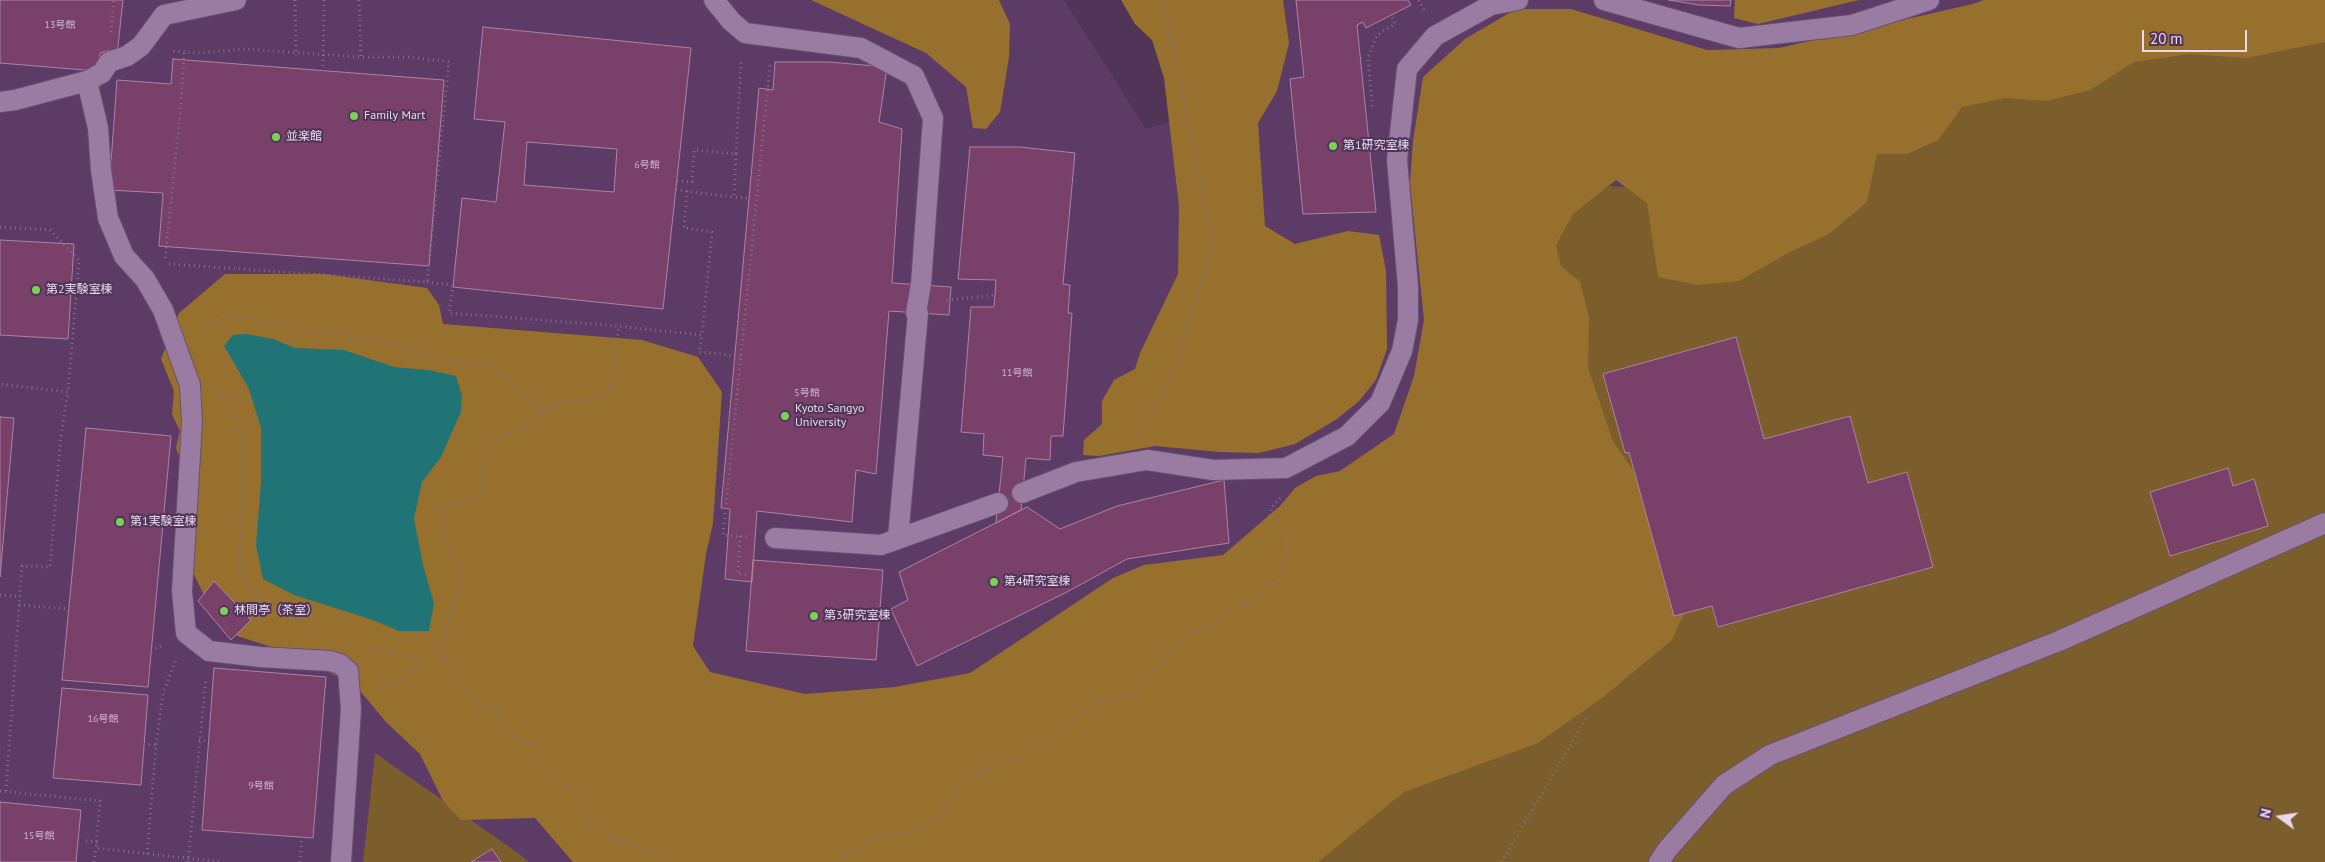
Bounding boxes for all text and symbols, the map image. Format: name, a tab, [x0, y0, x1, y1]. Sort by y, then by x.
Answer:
house number: 13号館	[45, 19, 75, 31]
scale bar	[2145, 20, 2250, 52]
text: 20 m	[2150, 29, 2183, 48]
place label: Family Mart	[364, 109, 425, 123]
marker: Family Mart	[348, 110, 360, 122]
place label: 並楽館	[286, 130, 322, 144]
marker: 並楽館	[270, 131, 282, 143]
place label: 第1研究室棟	[1343, 139, 1410, 153]
marker: 第1研究室棟	[1327, 140, 1339, 152]
house number: 6号館	[634, 159, 660, 171]
place label: 第2実験室棟	[46, 283, 113, 297]
marker: 第2実験室棟	[30, 284, 42, 296]
house number: 11号館	[1002, 367, 1032, 379]
house number: 5号館	[794, 387, 820, 399]
place label: Kyoto Sangyo University	[795, 402, 864, 430]
marker: Kyoto Sangyo University	[779, 410, 791, 422]
place label: 第1実験室棟	[130, 515, 197, 529]
marker: 第1実験室棟	[114, 516, 126, 528]
place label: 第4研究室棟	[1004, 575, 1071, 589]
marker: 第4研究室棟	[988, 576, 1000, 588]
place label: 林間亭（茶室）	[234, 604, 318, 618]
marker: 林間亭（茶室）	[218, 605, 230, 617]
place label: 第3研究室棟	[824, 609, 891, 623]
marker: 第3研究室棟	[808, 610, 820, 622]
house number: 16号館	[88, 713, 118, 725]
house number: 9号館	[248, 780, 274, 792]
north arrow	[2255, 792, 2305, 842]
text: N	[2256, 807, 2275, 820]
house number: 15号館	[24, 830, 54, 842]

